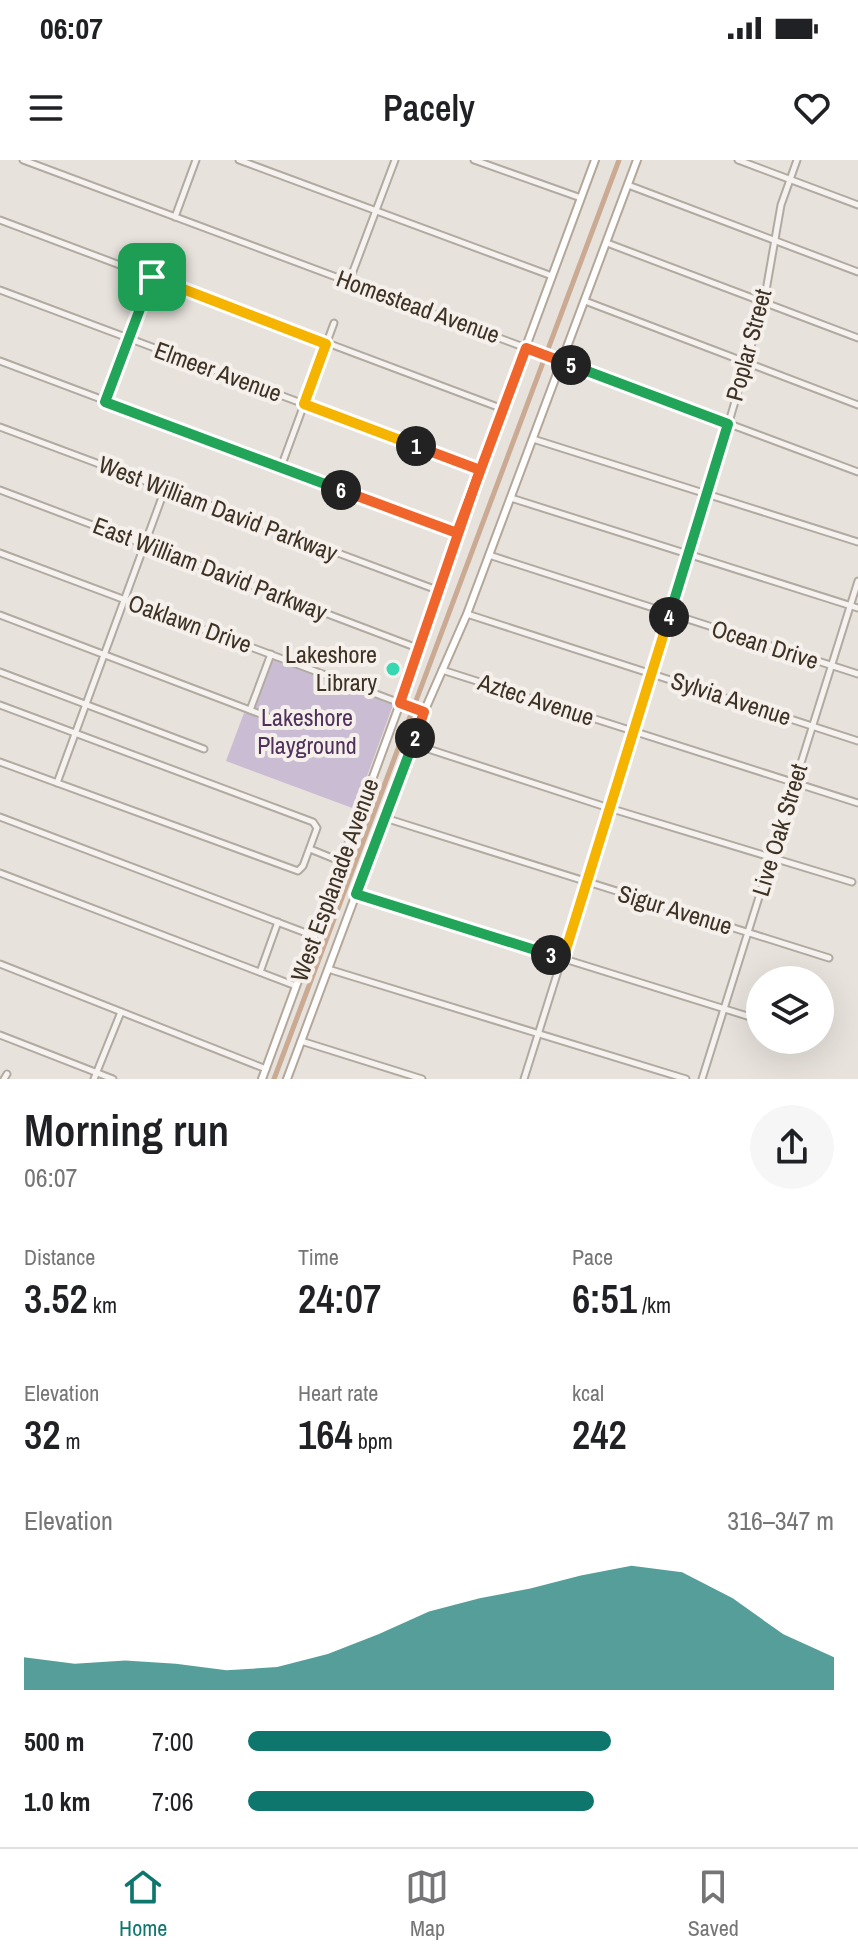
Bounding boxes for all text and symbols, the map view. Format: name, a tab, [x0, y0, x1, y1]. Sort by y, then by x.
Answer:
text: 06:07	[40, 8, 103, 48]
text: Pacely	[383, 84, 475, 132]
icon: menu	[24, 86, 68, 130]
icon: heart	[790, 86, 834, 130]
pin	[118, 243, 186, 311]
icon: arrive	[130, 255, 174, 299]
street label: Homestead Avenue	[332, 262, 504, 350]
street label: Poplar Street	[718, 285, 778, 404]
street label: Elmeer Avenue	[150, 333, 286, 409]
pin: 5	[551, 345, 591, 385]
text: 5	[566, 350, 576, 380]
pin: 1	[396, 426, 436, 466]
text: 1	[411, 431, 421, 461]
street label: West William David Parkway	[94, 448, 343, 568]
pin: 6	[321, 470, 361, 510]
text: 6	[336, 475, 346, 505]
street label: East William David Parkway	[89, 509, 332, 628]
street label: Oaklawn Drive	[124, 586, 256, 660]
pin: 4	[649, 597, 689, 637]
text: 4	[664, 602, 674, 632]
street label: Ocean Drive	[708, 612, 823, 676]
place label: Lakeshore Library	[285, 638, 377, 698]
marker: Lakeshore Library	[384, 660, 402, 678]
street label: Sylvia Avenue	[667, 664, 795, 732]
street label: Aztec Avenue	[473, 665, 598, 733]
park label: Lakeshore Playground	[257, 701, 357, 761]
pin: 2	[395, 718, 435, 758]
text: 2	[410, 723, 420, 753]
street label: Live Oak Street	[744, 759, 814, 900]
street label: West Esplanade Avenue	[282, 774, 386, 986]
street label: Sigur Avenue	[614, 877, 736, 942]
pin: 3	[531, 935, 571, 975]
text: 3	[546, 940, 556, 970]
map controls	[746, 966, 834, 1054]
button: layers	[746, 966, 834, 1054]
text: Morning run	[24, 1100, 229, 1160]
button: share	[750, 1105, 834, 1189]
text: 06:07	[24, 1160, 77, 1195]
text: Distance	[24, 1242, 95, 1272]
text: Time	[298, 1242, 339, 1272]
text: Pace	[572, 1242, 613, 1272]
text: 3.52	[24, 1272, 88, 1325]
text: 24:07	[298, 1272, 381, 1325]
text: 6:51	[572, 1272, 637, 1325]
text: km	[88, 1290, 117, 1320]
text: /km	[637, 1290, 671, 1320]
text: Elevation	[24, 1378, 99, 1408]
text: Heart rate	[298, 1378, 378, 1408]
text: kcal	[572, 1378, 604, 1408]
text: 32	[24, 1408, 60, 1461]
text: 164	[298, 1408, 353, 1461]
text: 242	[572, 1408, 627, 1461]
text: m	[60, 1426, 81, 1456]
text: bpm	[353, 1426, 393, 1456]
text: Elevation	[24, 1503, 113, 1538]
text: 316–347 m	[727, 1503, 834, 1538]
text: 500 m	[24, 1724, 84, 1759]
text: 7:00	[152, 1724, 194, 1759]
text: 1.0 km	[24, 1784, 90, 1819]
text: 7:06	[152, 1784, 194, 1819]
tab: Home	[119, 1865, 167, 1943]
tab: Map	[405, 1865, 449, 1943]
tab: Saved	[688, 1865, 739, 1943]

